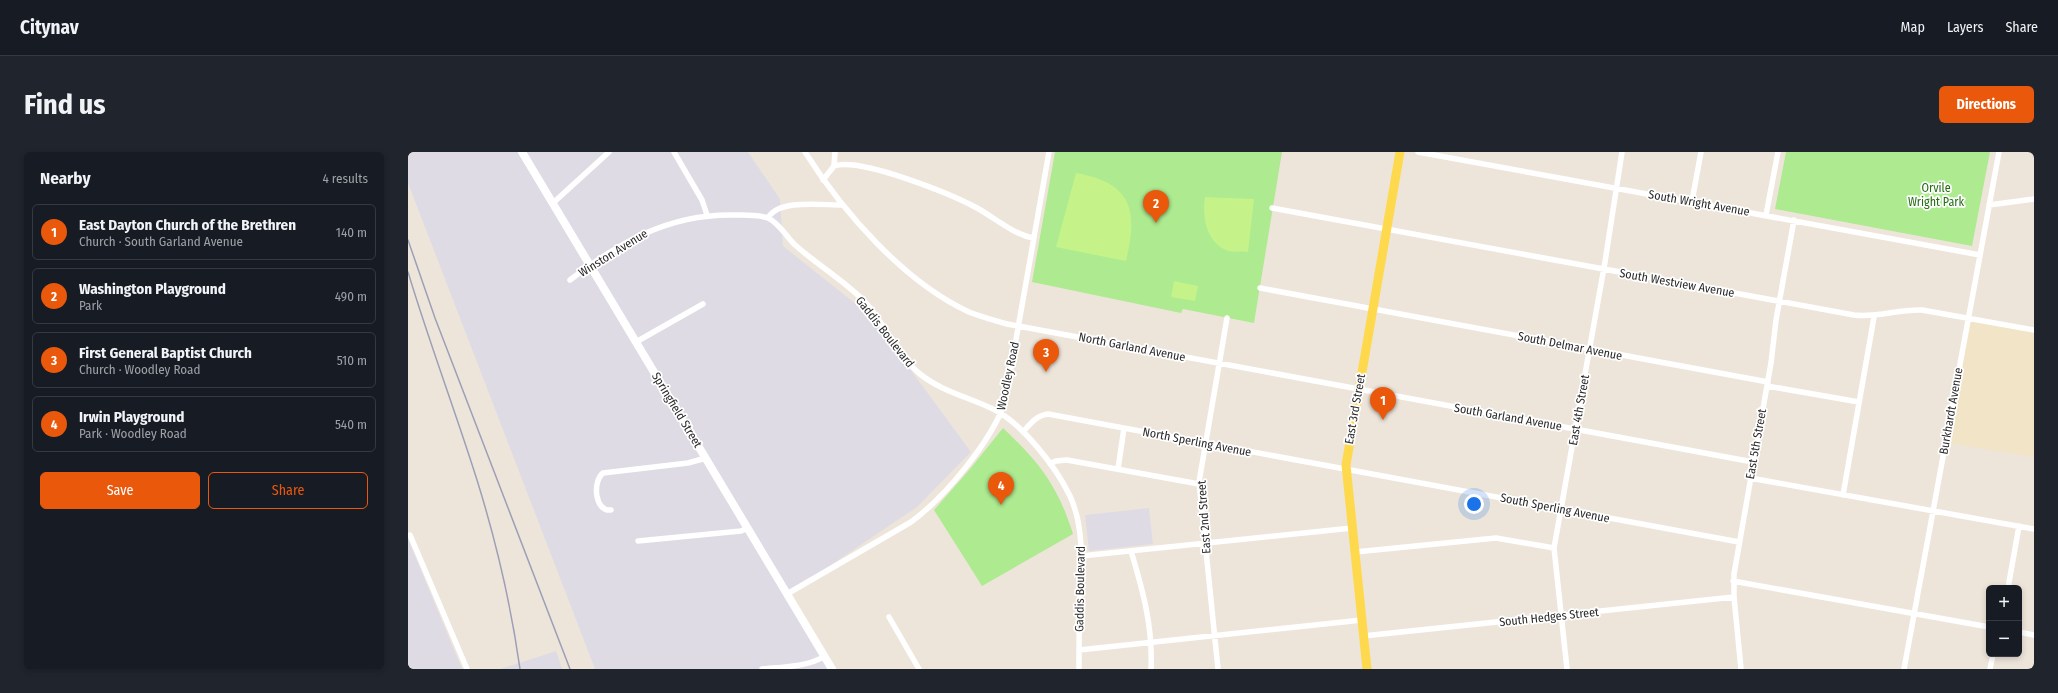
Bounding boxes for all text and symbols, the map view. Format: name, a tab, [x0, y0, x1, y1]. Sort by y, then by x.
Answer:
text: Citynav	[20, 16, 79, 39]
text: Map	[1901, 19, 1925, 36]
text: Layers	[1947, 19, 1983, 36]
text: Share	[2005, 19, 2038, 36]
button: Directions	[1939, 86, 2034, 123]
text: Find us	[24, 88, 106, 121]
text: Nearby	[40, 168, 91, 189]
text: 4 results	[322, 171, 368, 186]
park label: Orvile Wright Park	[1908, 181, 1964, 209]
street label: South Wright Avenue	[1647, 187, 1751, 219]
pin: 2	[1143, 190, 1169, 223]
text: East Dayton Church of the Brethren	[79, 216, 296, 234]
text: 1	[51, 225, 57, 240]
text: 140 m	[336, 225, 367, 240]
street label: Winston Avenue	[576, 226, 650, 280]
text: Church · South Garland Avenue	[79, 234, 243, 249]
street label: South Westview Avenue	[1618, 266, 1736, 300]
text: Washington Playground	[79, 280, 226, 298]
text: 2	[51, 289, 57, 304]
text: 490 m	[335, 289, 367, 304]
street label: Gaddis Boulevard	[853, 294, 917, 370]
text: Park	[79, 298, 102, 313]
street label: South Delmar Avenue	[1517, 329, 1623, 363]
street label: North Garland Avenue	[1077, 330, 1187, 364]
pin: 3	[1033, 339, 1059, 372]
street label: Woodley Road	[994, 340, 1022, 412]
text: First General Baptist Church	[79, 344, 252, 362]
text: 3	[51, 353, 57, 368]
text: 510 m	[337, 353, 367, 368]
text: Church · Woodley Road	[79, 362, 200, 377]
street label: Burkhardt Avenue	[1936, 366, 1966, 456]
street label: Springfield Street	[649, 370, 705, 450]
street label: East 3rd Street	[1342, 373, 1368, 445]
street label: East 4th Street	[1566, 373, 1592, 446]
pin: 1	[1370, 387, 1396, 420]
street label: South Garland Avenue	[1453, 401, 1563, 433]
text: Irwin Playground	[79, 408, 184, 426]
street label: East 5th Street	[1743, 408, 1769, 480]
text: 4	[51, 417, 57, 432]
text: 540 m	[335, 417, 367, 432]
street label: North Sperling Avenue	[1142, 425, 1253, 459]
text: Park · Woodley Road	[79, 426, 187, 441]
button: Save	[40, 472, 200, 509]
button: Share	[208, 472, 368, 509]
pin: 4	[988, 472, 1014, 505]
street label: East 2nd Street	[1194, 480, 1214, 554]
street label: South Sperling Avenue	[1499, 491, 1611, 525]
your location	[1464, 494, 1484, 514]
street label: Gaddis Boulevard	[1072, 546, 1088, 632]
map controls	[1986, 585, 2022, 657]
button: +	[1986, 585, 2022, 621]
street label: South Hedges Street	[1499, 605, 1600, 629]
button: −	[1986, 621, 2022, 657]

